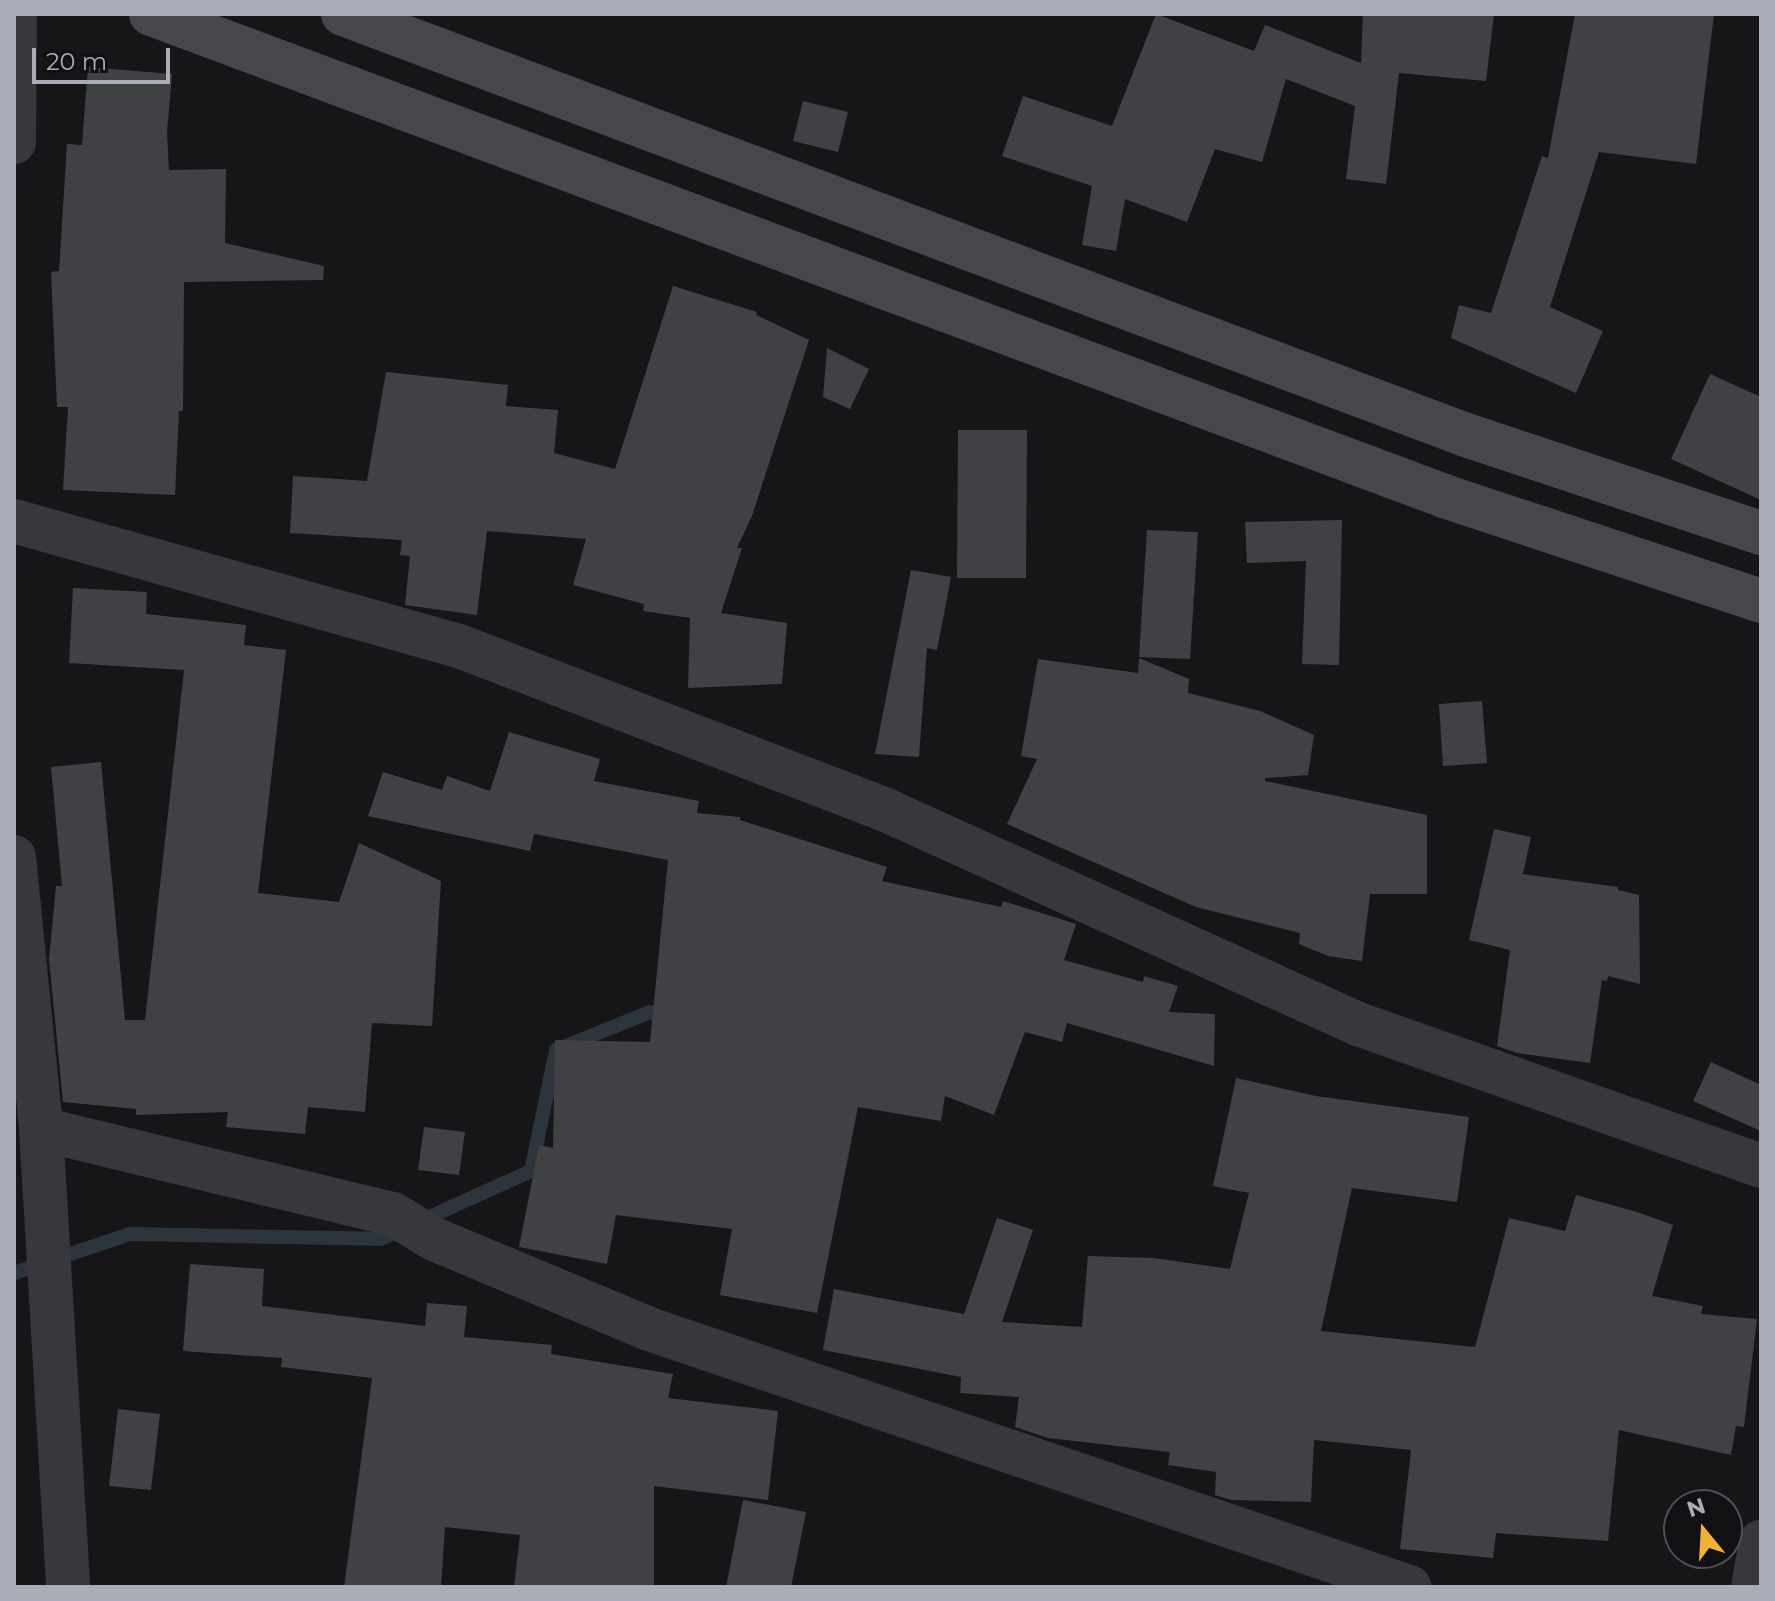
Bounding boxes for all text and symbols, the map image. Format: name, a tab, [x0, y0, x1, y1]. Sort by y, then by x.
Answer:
scale bar	[36, 32, 174, 82]
text: 20 m	[46, 47, 107, 76]
north arrow	[1663, 1489, 1743, 1569]
text: N	[1683, 1492, 1709, 1523]

